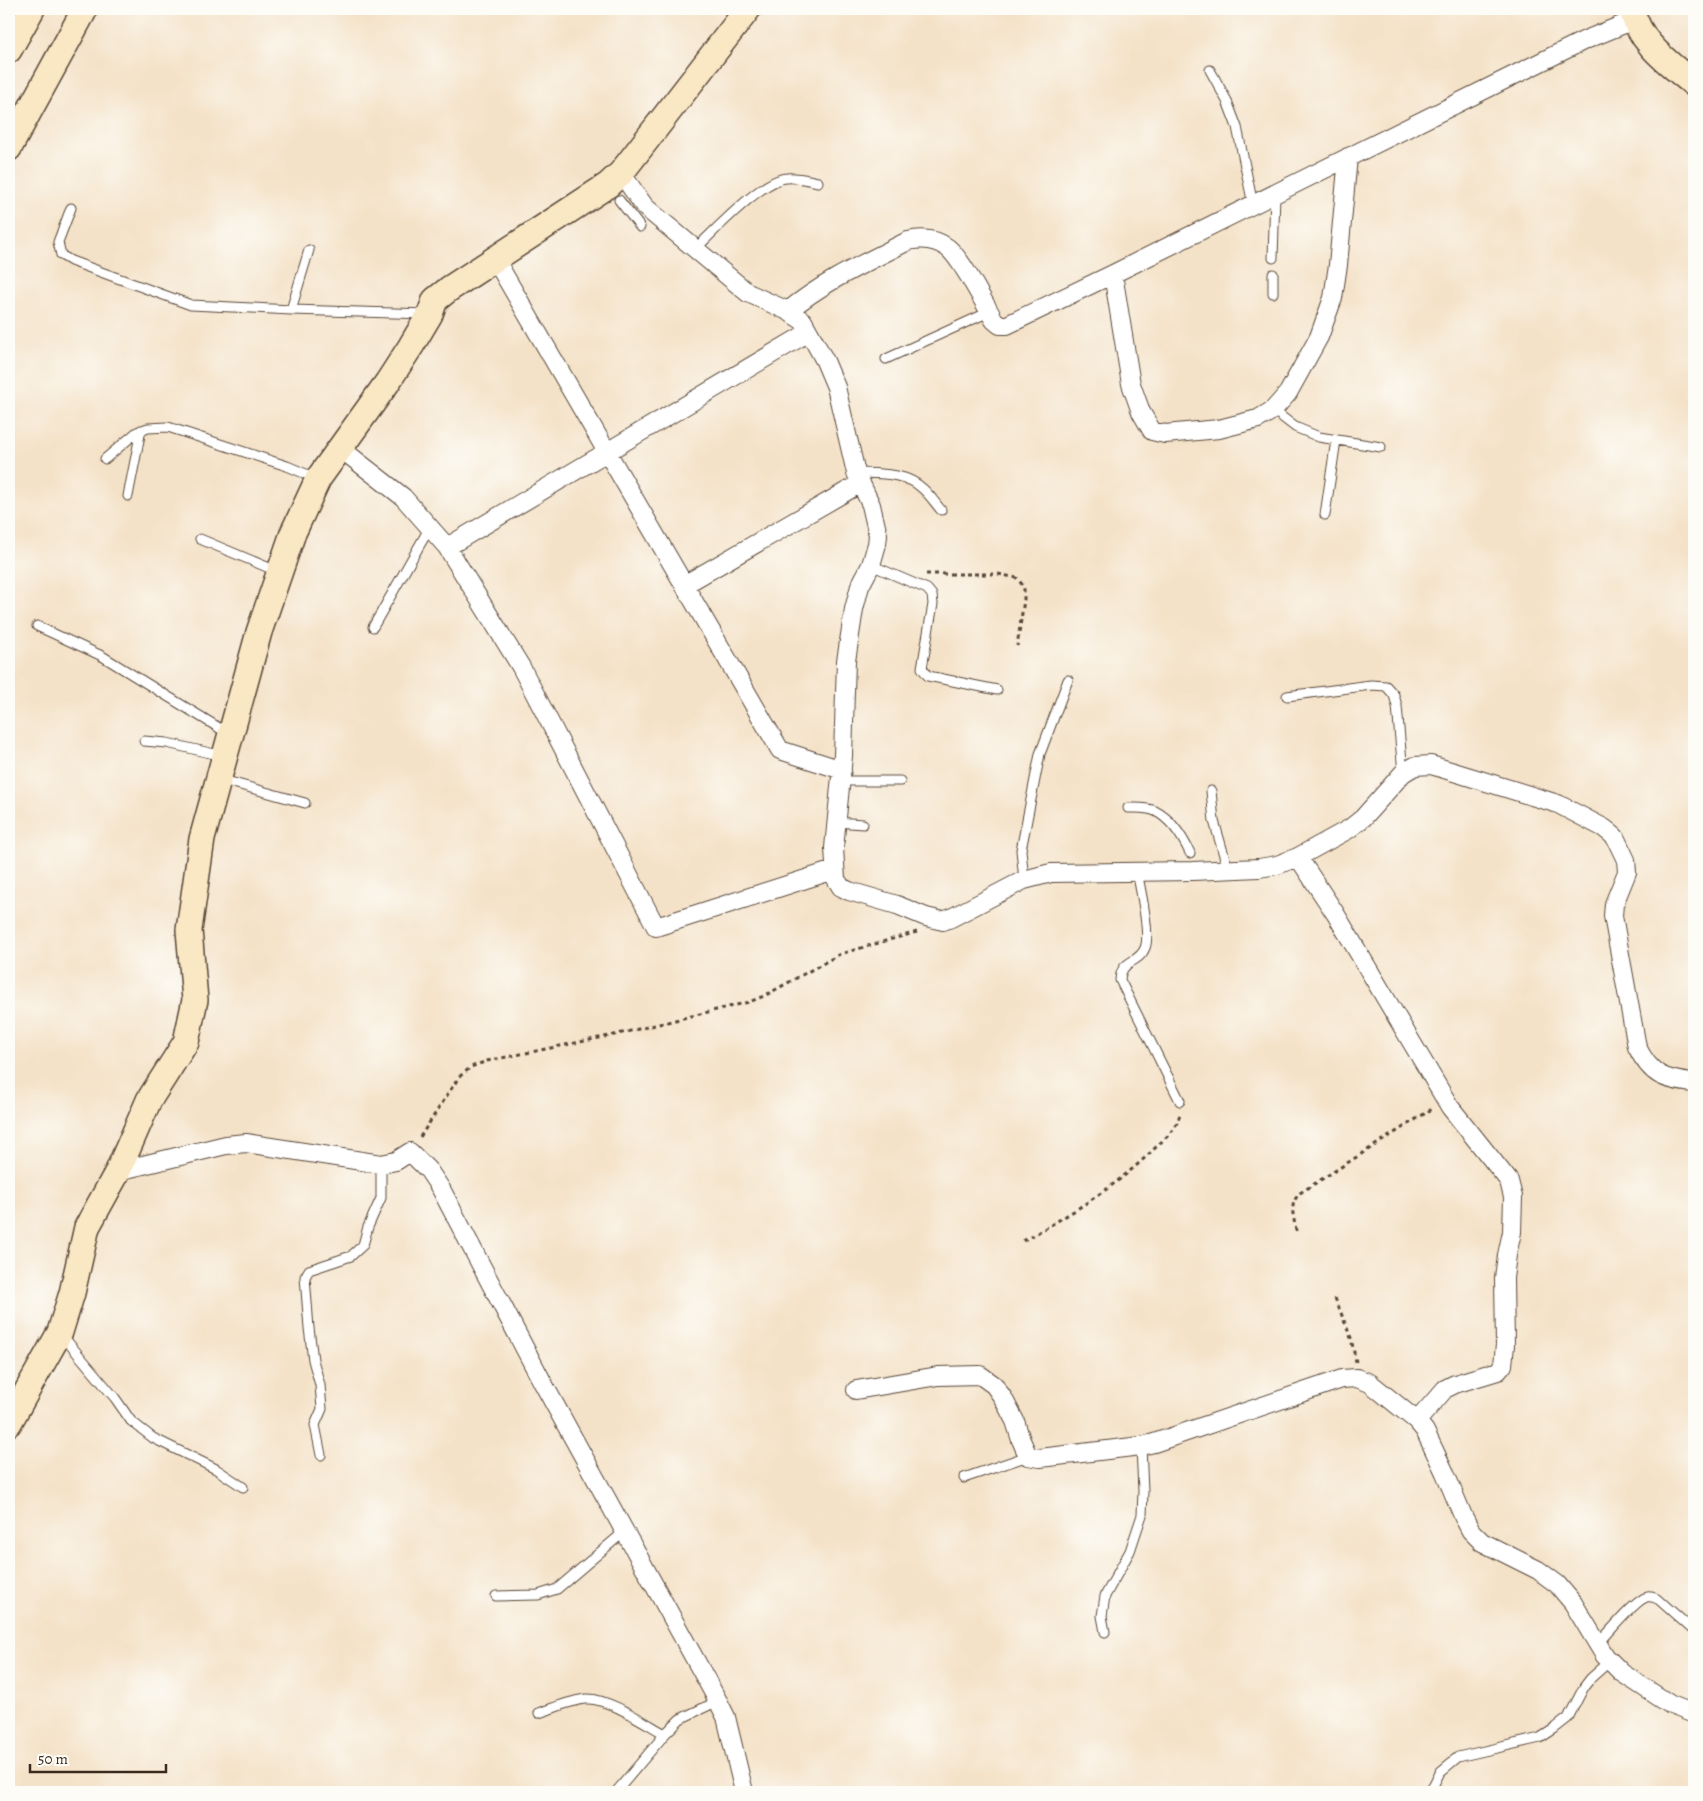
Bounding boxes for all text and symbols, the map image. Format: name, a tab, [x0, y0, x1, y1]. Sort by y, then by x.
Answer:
scale bar	[30, 1741, 166, 1773]
text: 50 m	[38, 1749, 68, 1769]

